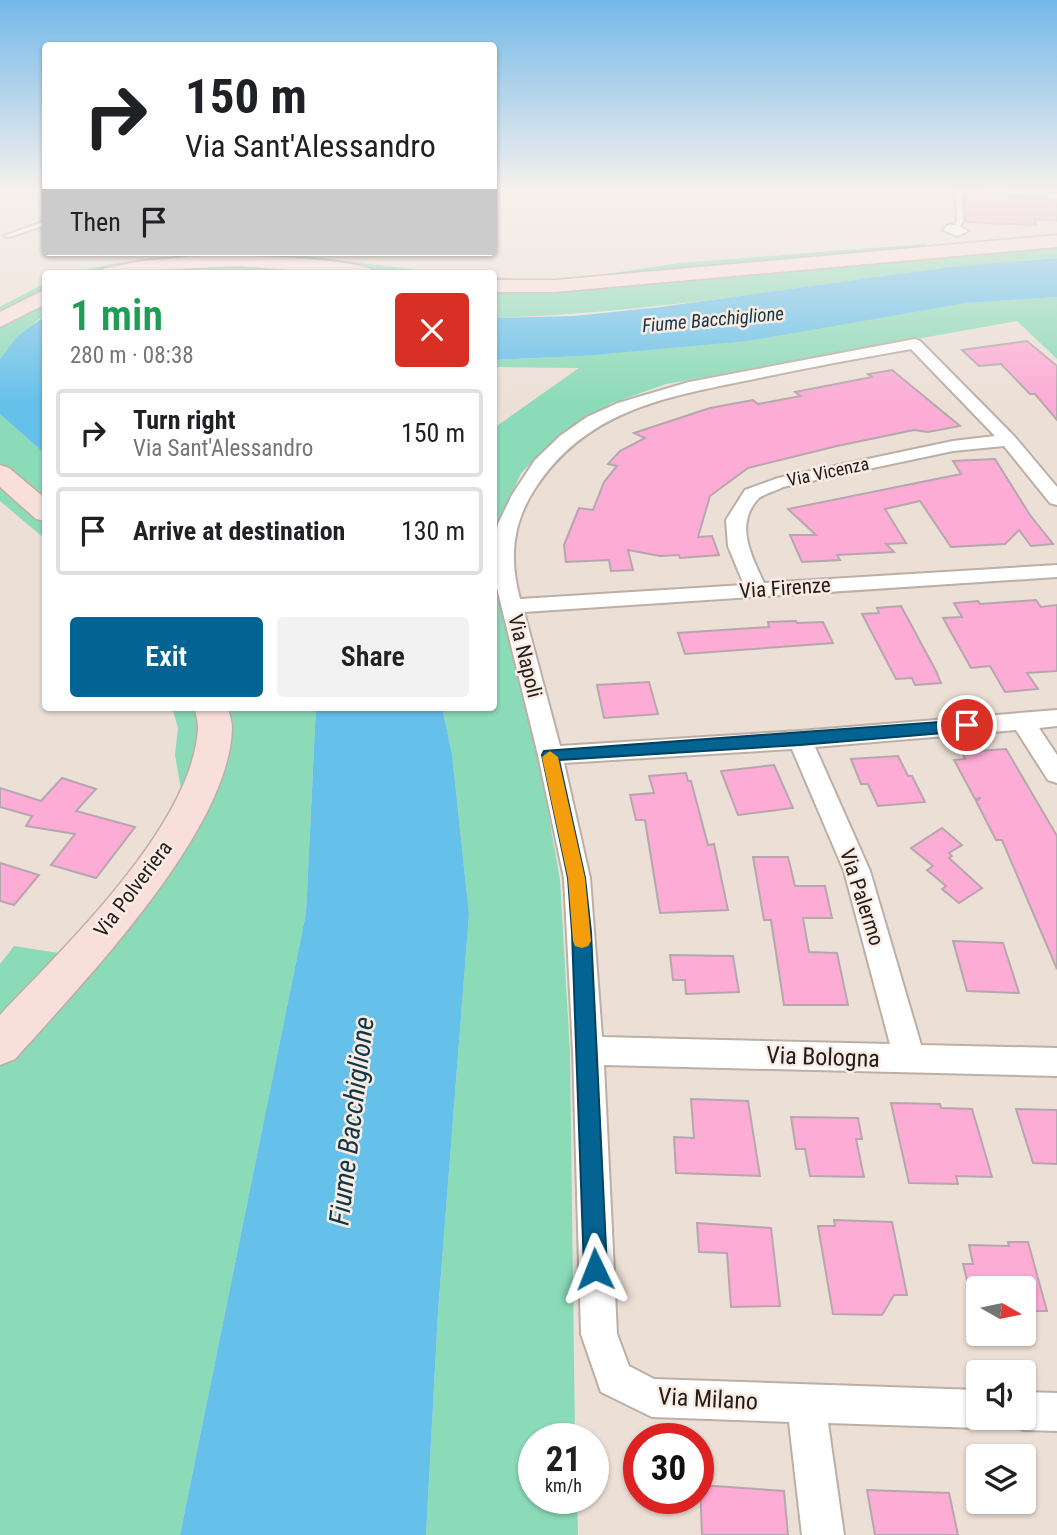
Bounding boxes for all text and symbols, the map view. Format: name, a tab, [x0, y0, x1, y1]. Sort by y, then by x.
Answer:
text: 150 m	[185, 68, 307, 125]
icon: right	[70, 70, 161, 161]
text: Via Sant'Alessandro	[185, 127, 436, 165]
icon: arrive	[135, 203, 173, 241]
text: Then	[70, 207, 121, 237]
text: 1 min	[70, 291, 163, 340]
button: close	[395, 293, 469, 367]
water label: Fiume Bacchiglione	[641, 302, 785, 337]
text: 280 m · 08:38	[70, 342, 194, 369]
text: Turn right	[133, 405, 235, 435]
icon: right	[74, 414, 112, 452]
text: 150 m	[401, 418, 465, 448]
text: Via Sant'Alessandro	[133, 435, 313, 462]
street label: Via Vicenza	[785, 453, 871, 490]
icon: arrive	[74, 512, 112, 550]
text: Arrive at destination	[133, 516, 345, 546]
text: 130 m	[401, 516, 465, 546]
street label: Via Firenze	[739, 573, 832, 603]
street label: Via Napoli	[503, 612, 547, 700]
button: Exit	[70, 617, 263, 697]
button: Share	[277, 617, 469, 697]
pin	[937, 695, 997, 755]
icon: arrive	[948, 706, 986, 744]
street label: Via Polveriera	[89, 836, 177, 942]
street label: Via Palermo	[835, 846, 889, 948]
water label: Fiume Bacchiglione	[322, 1015, 381, 1227]
street label: Via Bologna	[766, 1041, 880, 1073]
position arrow	[558, 1232, 632, 1306]
north arrow	[966, 1276, 1036, 1346]
map controls	[966, 1276, 1036, 1514]
button: sound	[966, 1360, 1036, 1430]
street label: Via Milano	[657, 1382, 759, 1416]
speed limit sign: 30	[623, 1423, 714, 1514]
text: 21	[546, 1439, 581, 1480]
button: layers	[966, 1444, 1036, 1514]
text: km/h	[545, 1475, 582, 1496]

